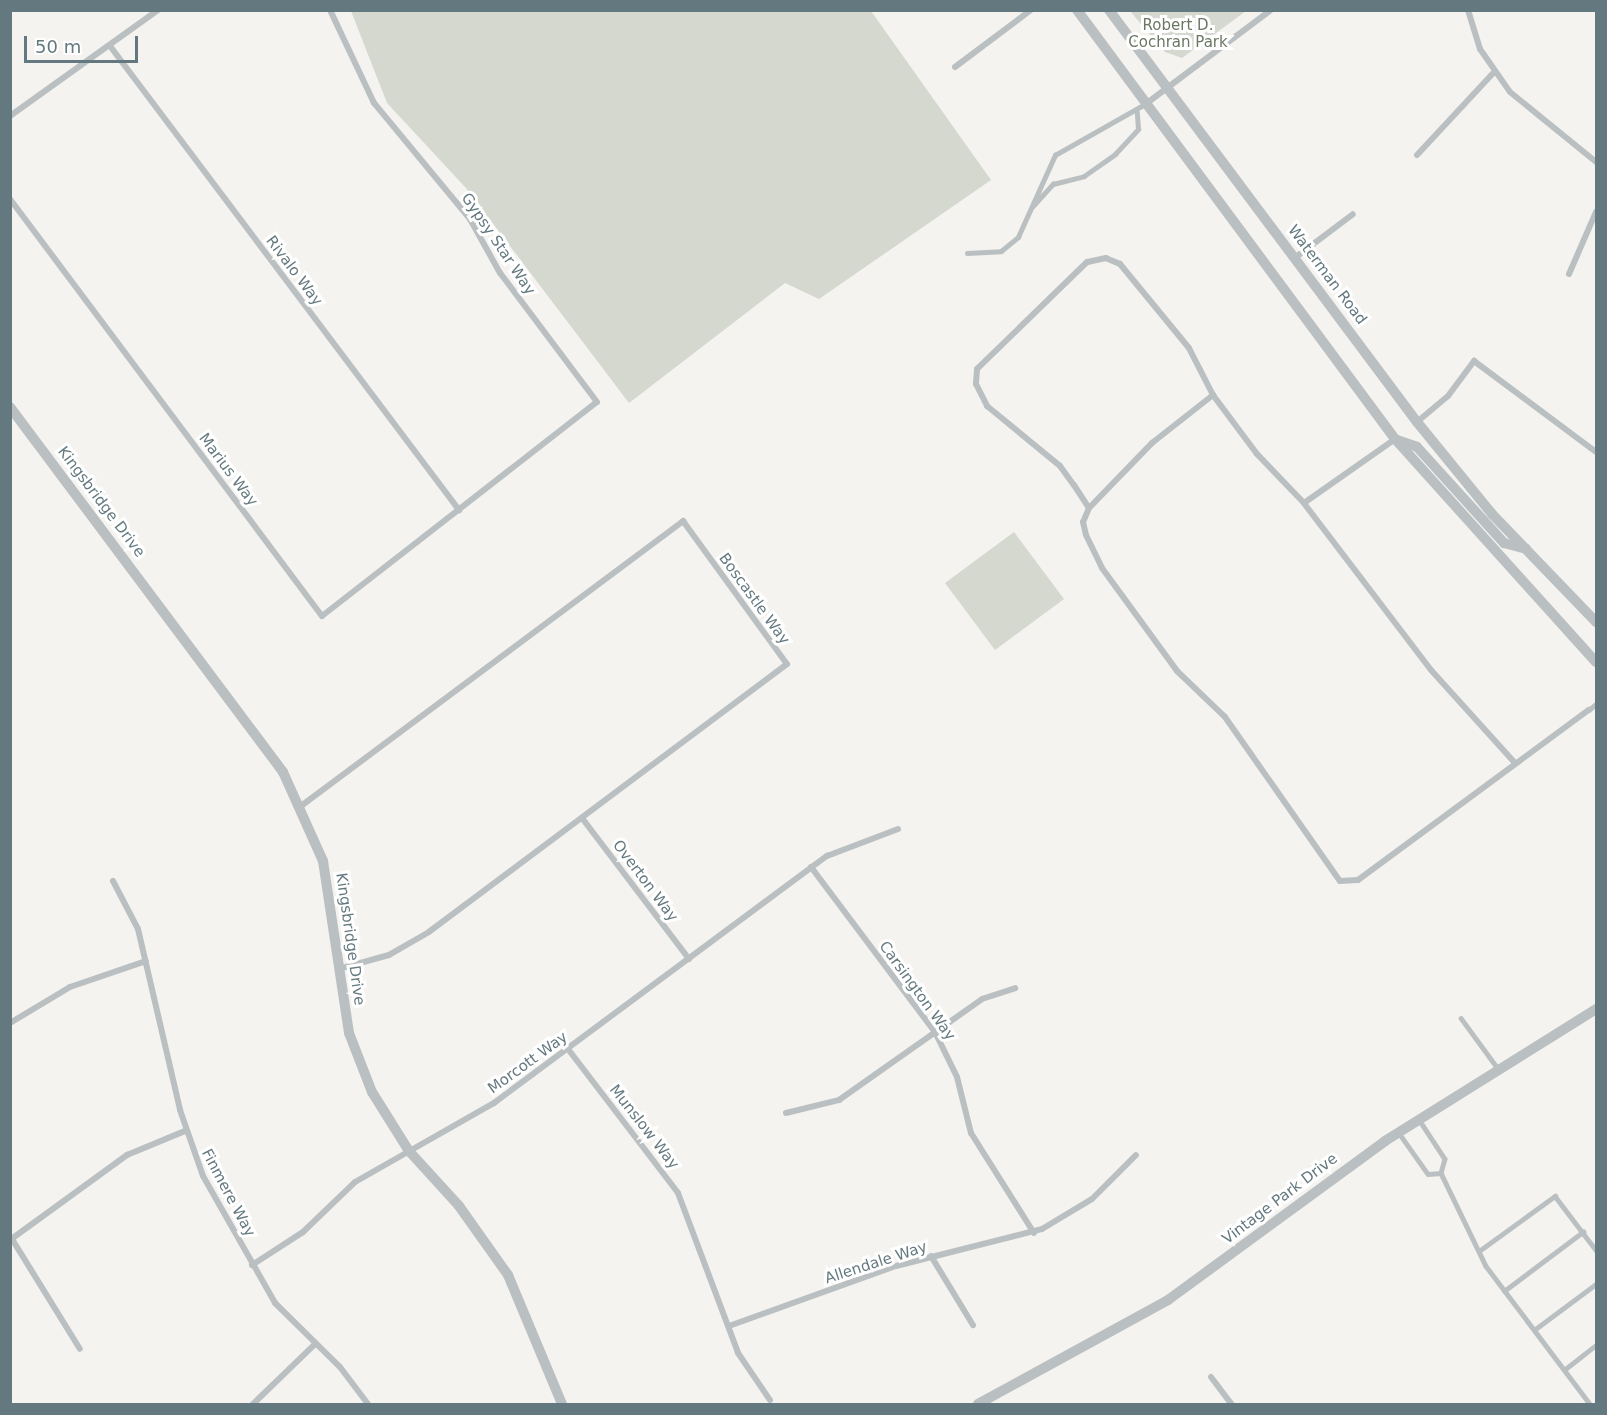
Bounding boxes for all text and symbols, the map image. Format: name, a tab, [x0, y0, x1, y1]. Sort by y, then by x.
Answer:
park label: Robert D. Cochran Park	[1128, 16, 1228, 51]
scale bar	[27, 24, 141, 62]
text: 50 m	[35, 36, 81, 57]
street label: Gypsy Star Way	[457, 190, 539, 298]
street label: Waterman Road	[1284, 222, 1370, 328]
street label: Rivalo Way	[262, 233, 326, 309]
street label: Marius Way	[195, 430, 261, 510]
street label: Kingsbridge Drive	[54, 443, 148, 561]
street label: Boscastle Way	[715, 550, 793, 648]
street label: Overton Way	[609, 837, 681, 925]
street label: Kingsbridge Drive	[332, 872, 368, 1006]
street label: Carsington Way	[875, 938, 959, 1044]
street label: Morcott Way	[485, 1028, 571, 1098]
street label: Munslow Way	[605, 1081, 683, 1173]
street label: Finmere Way	[197, 1146, 259, 1240]
street label: Vintage Park Drive	[1219, 1150, 1341, 1248]
street label: Allendale Way	[823, 1238, 929, 1288]

